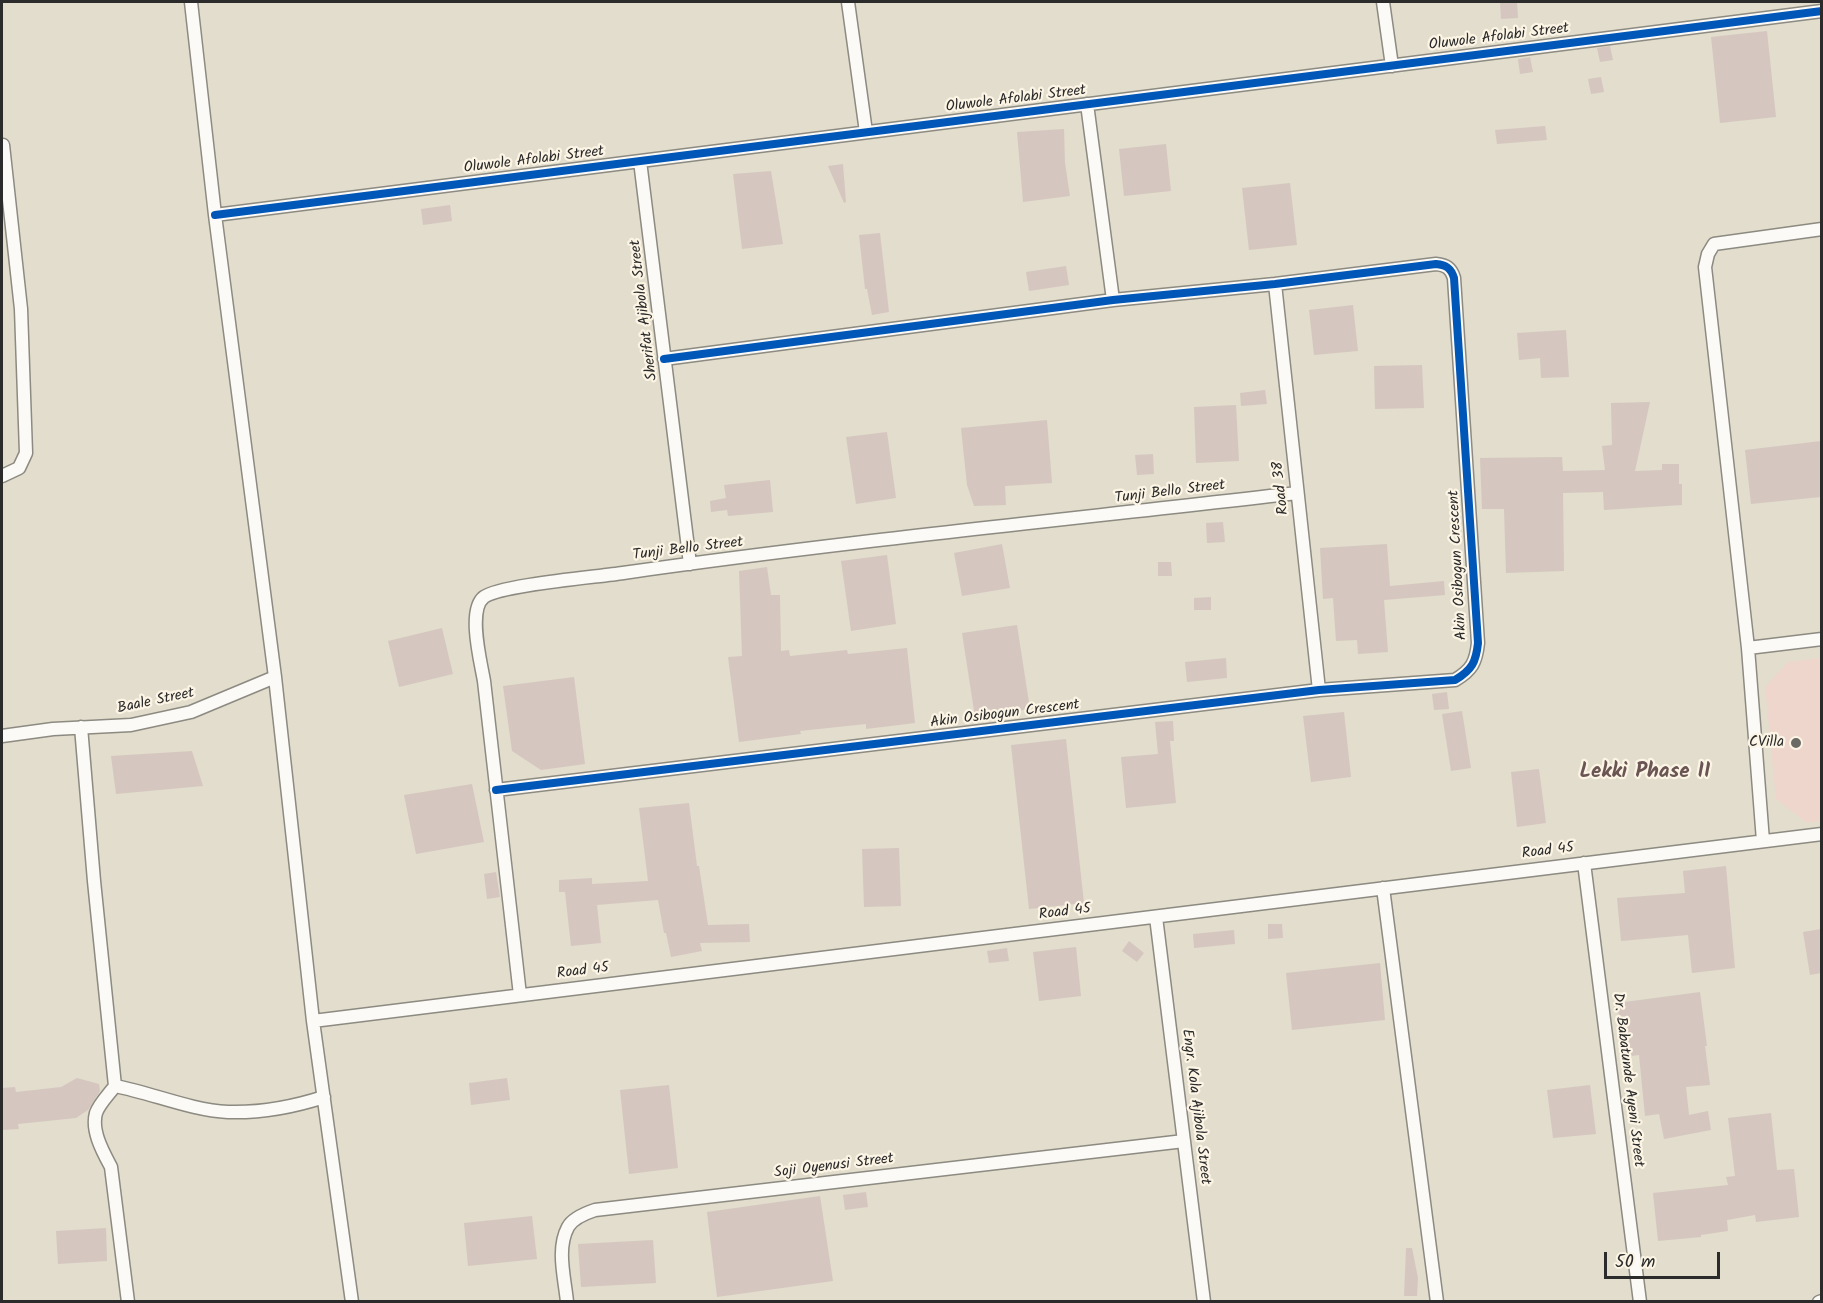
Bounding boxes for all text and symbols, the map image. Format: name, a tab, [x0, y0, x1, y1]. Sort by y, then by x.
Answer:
street label: Oluwole Afolabi Street	[1428, 20, 1570, 56]
street label: Oluwole Afolabi Street	[945, 82, 1087, 118]
street label: Oluwole Afolabi Street	[463, 143, 605, 179]
street label: Sherifat Ajibola Street	[627, 239, 663, 381]
street label: Road 38	[1270, 460, 1294, 516]
street label: Tunji Bello Street	[1114, 477, 1226, 509]
street label: Akin Osibogun Crescent	[1446, 490, 1472, 640]
street label: Tunji Bello Street	[632, 534, 744, 566]
street label: Baale Street	[116, 685, 196, 719]
street label: Akin Osibogun Crescent	[929, 697, 1081, 733]
place label: CVilla	[1749, 734, 1784, 752]
marker: CVilla	[1789, 736, 1803, 750]
district label: Lekki Phase II	[1579, 760, 1711, 786]
street label: Road 45	[1521, 840, 1575, 864]
street label: Road 45	[1038, 901, 1092, 925]
street label: Road 45	[556, 960, 610, 984]
street label: Dr. Babatunde Ayeni Street	[1607, 992, 1647, 1168]
street label: Engr. Kola Ajibola Street	[1177, 1028, 1213, 1186]
street label: Soji Oyenusi Street	[773, 1151, 895, 1183]
scale bar	[1607, 1240, 1722, 1278]
text: 50 m	[1615, 1248, 1655, 1277]

